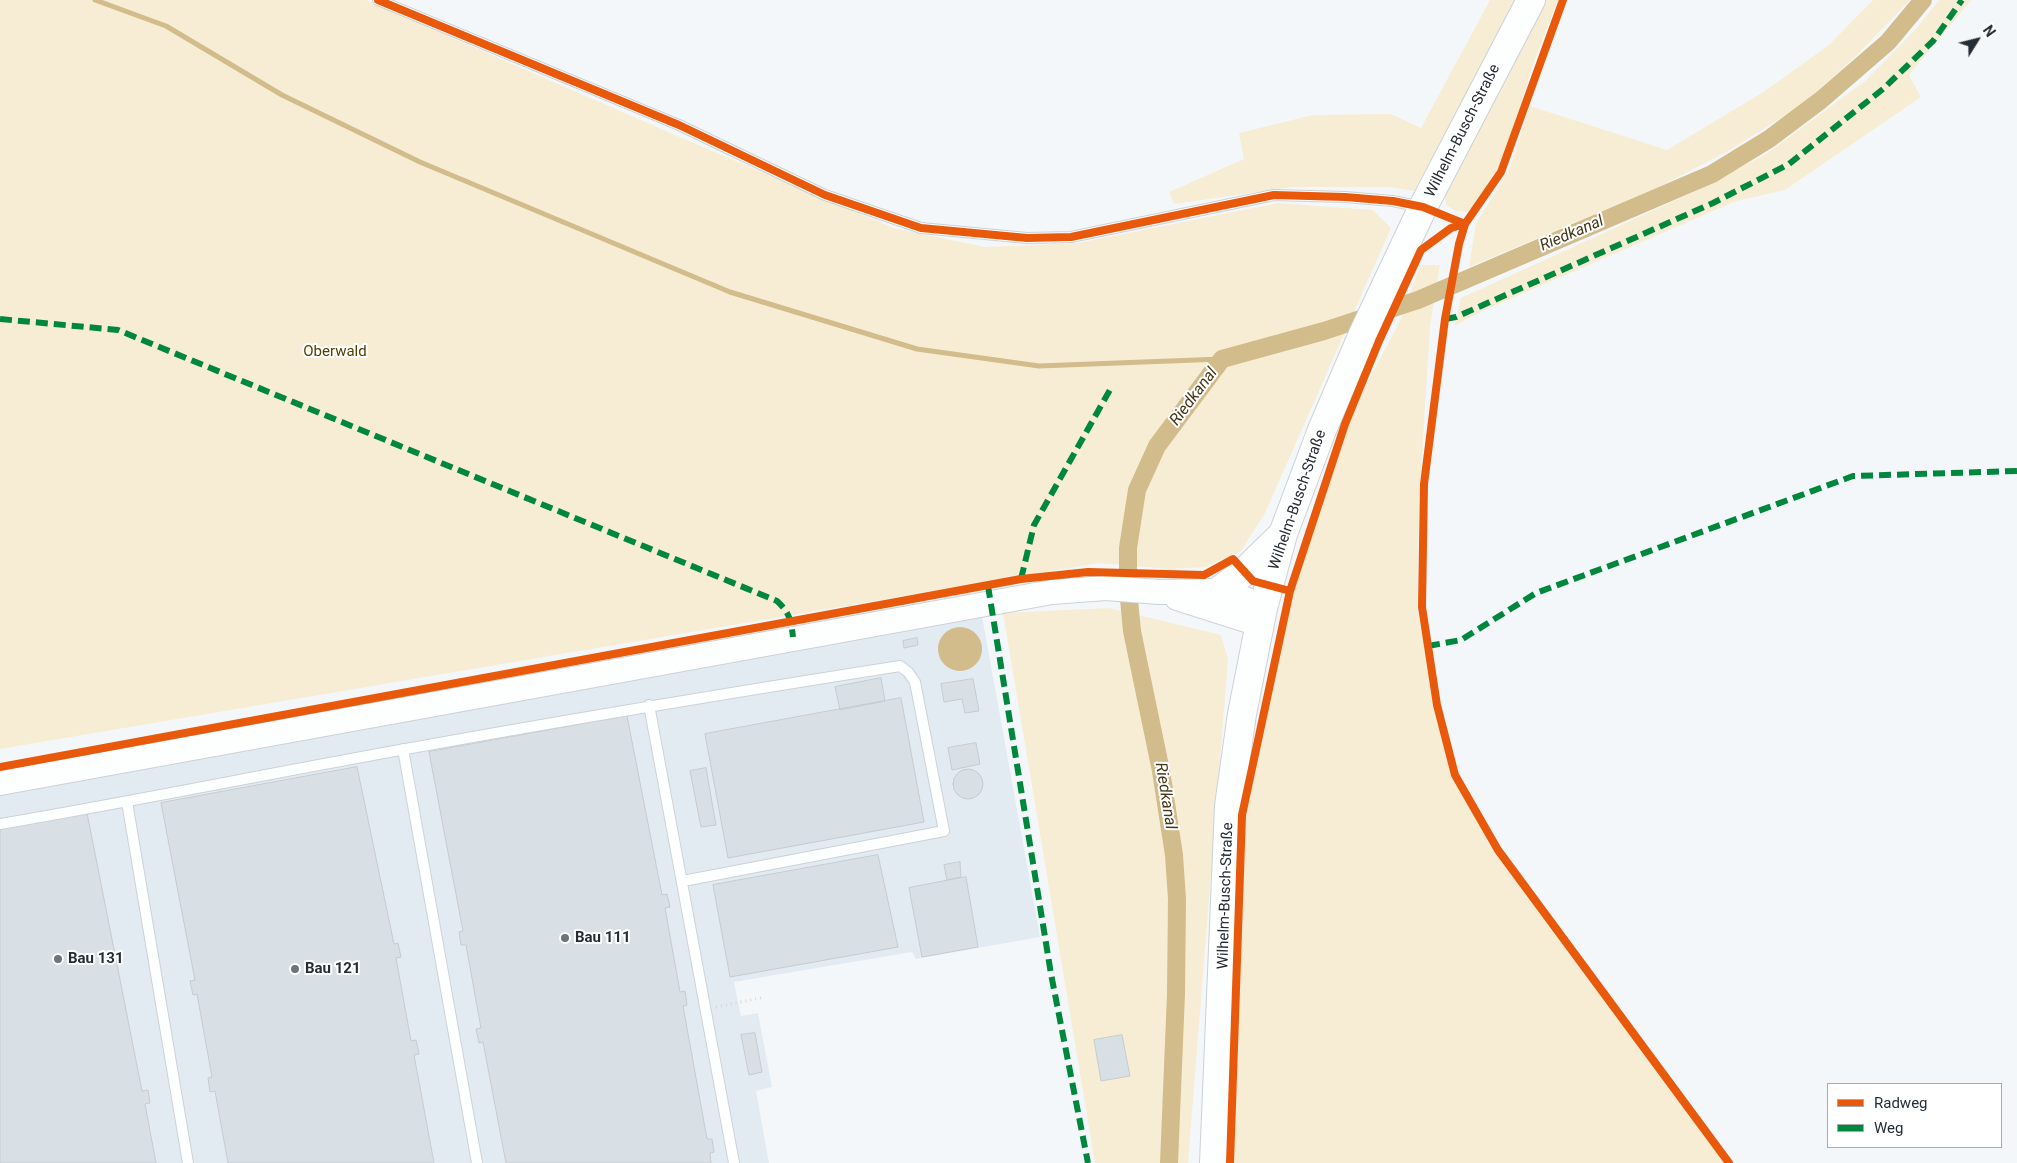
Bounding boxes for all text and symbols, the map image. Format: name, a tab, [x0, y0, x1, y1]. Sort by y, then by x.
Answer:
north arrow	[1952, 15, 2002, 65]
text: N	[1980, 22, 1999, 40]
street label: Wilhelm-Busch-Straße	[1422, 61, 1504, 201]
water label: Riedkanal	[1537, 212, 1607, 256]
park label: Oberwald	[303, 343, 367, 361]
water label: Riedkanal	[1166, 364, 1222, 430]
street label: Wilhelm-Busch-Straße	[1266, 428, 1330, 572]
water label: Riedkanal	[1150, 761, 1180, 831]
street label: Wilhelm-Busch-Straße	[1214, 822, 1238, 970]
place label: Bau 111	[575, 929, 631, 947]
marker: Bau 111	[559, 932, 571, 944]
place label: Bau 131	[68, 950, 124, 968]
marker: Bau 131	[52, 953, 64, 965]
place label: Bau 121	[305, 960, 361, 978]
marker: Bau 121	[289, 963, 301, 975]
legend	[1827, 1083, 2002, 1148]
text: Radweg	[1874, 1094, 1928, 1112]
text: Weg	[1874, 1119, 1903, 1137]

